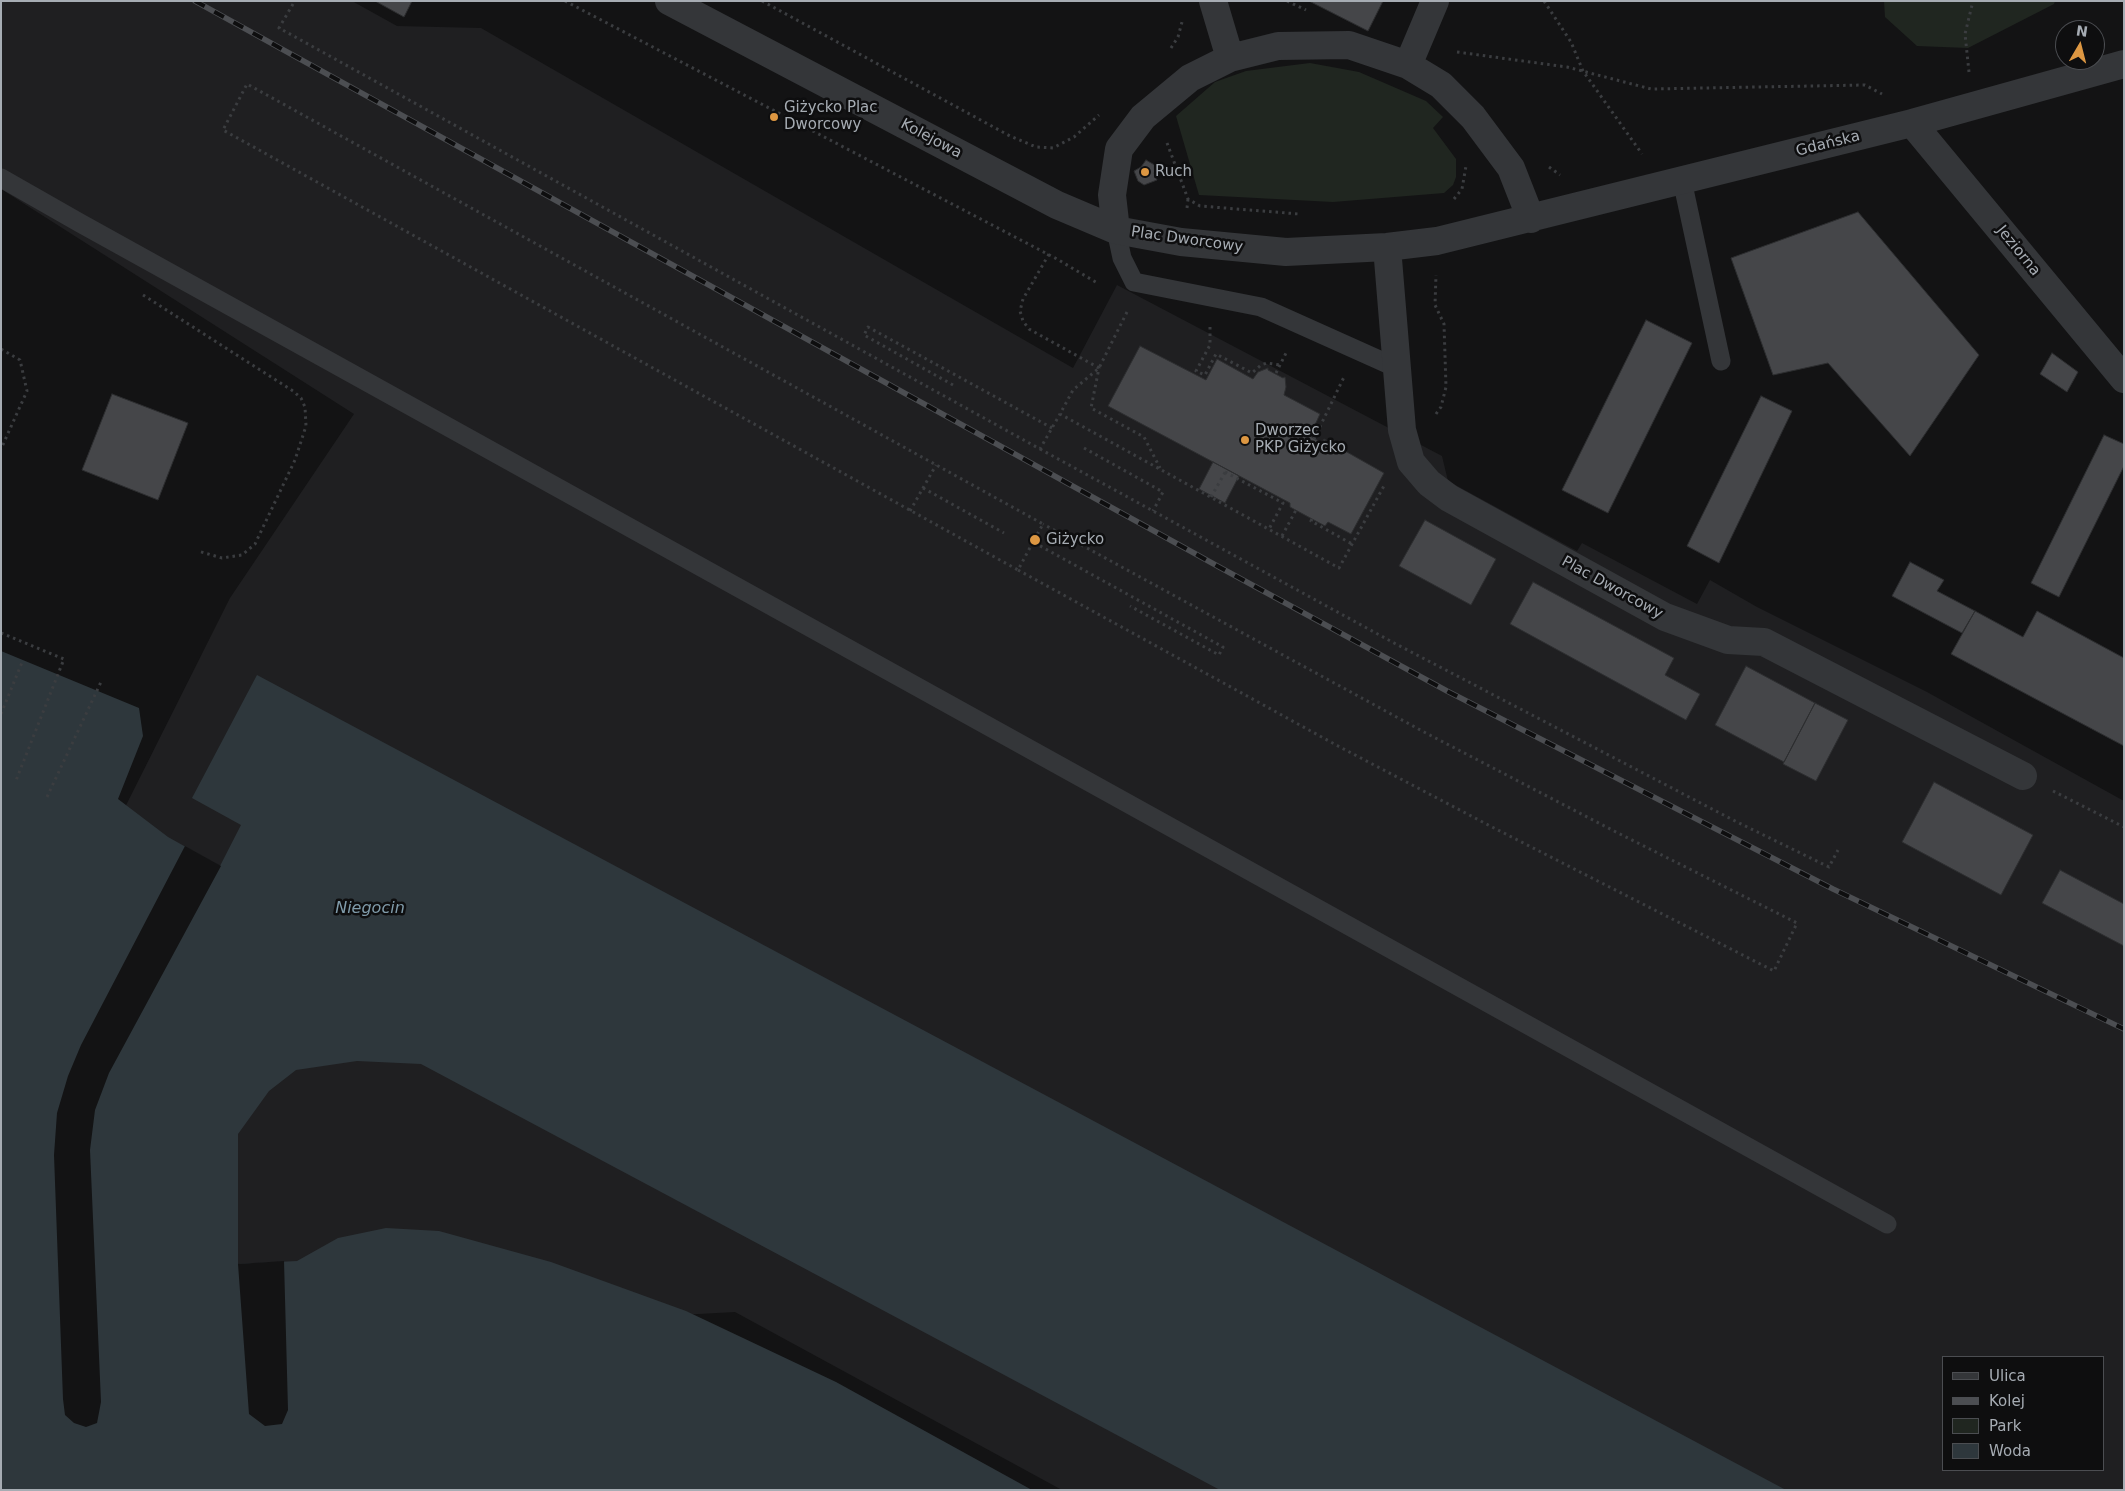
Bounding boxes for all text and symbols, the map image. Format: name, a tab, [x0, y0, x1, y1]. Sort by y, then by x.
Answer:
north arrow	[2055, 20, 2105, 70]
text: N	[2075, 22, 2089, 40]
place label: Giżycko Plac Dworcowy	[784, 99, 878, 134]
marker: Giżycko Plac Dworcowy	[768, 111, 780, 123]
street label: Kolejowa	[897, 115, 965, 163]
street label: Gdańska	[1794, 127, 1862, 161]
place label: Ruch	[1155, 163, 1192, 181]
marker: Ruch	[1139, 166, 1151, 178]
street label: Jeziorna	[1992, 222, 2044, 280]
street label: Plac Dworcowy	[1130, 223, 1244, 257]
place label: Dworzec PKP Giżycko	[1255, 422, 1346, 457]
marker: Dworzec PKP Giżycko	[1239, 434, 1251, 446]
place label: Giżycko	[1046, 531, 1104, 549]
marker: Giżycko	[1028, 533, 1042, 547]
street label: Plac Dworcowy	[1558, 553, 1666, 623]
water label: Niegocin	[335, 899, 405, 919]
legend	[1942, 1356, 2105, 1471]
text: Ulica	[1989, 1367, 2026, 1385]
text: Kolej	[1989, 1392, 2025, 1410]
text: Park	[1989, 1417, 2021, 1435]
text: Woda	[1989, 1442, 2031, 1460]

